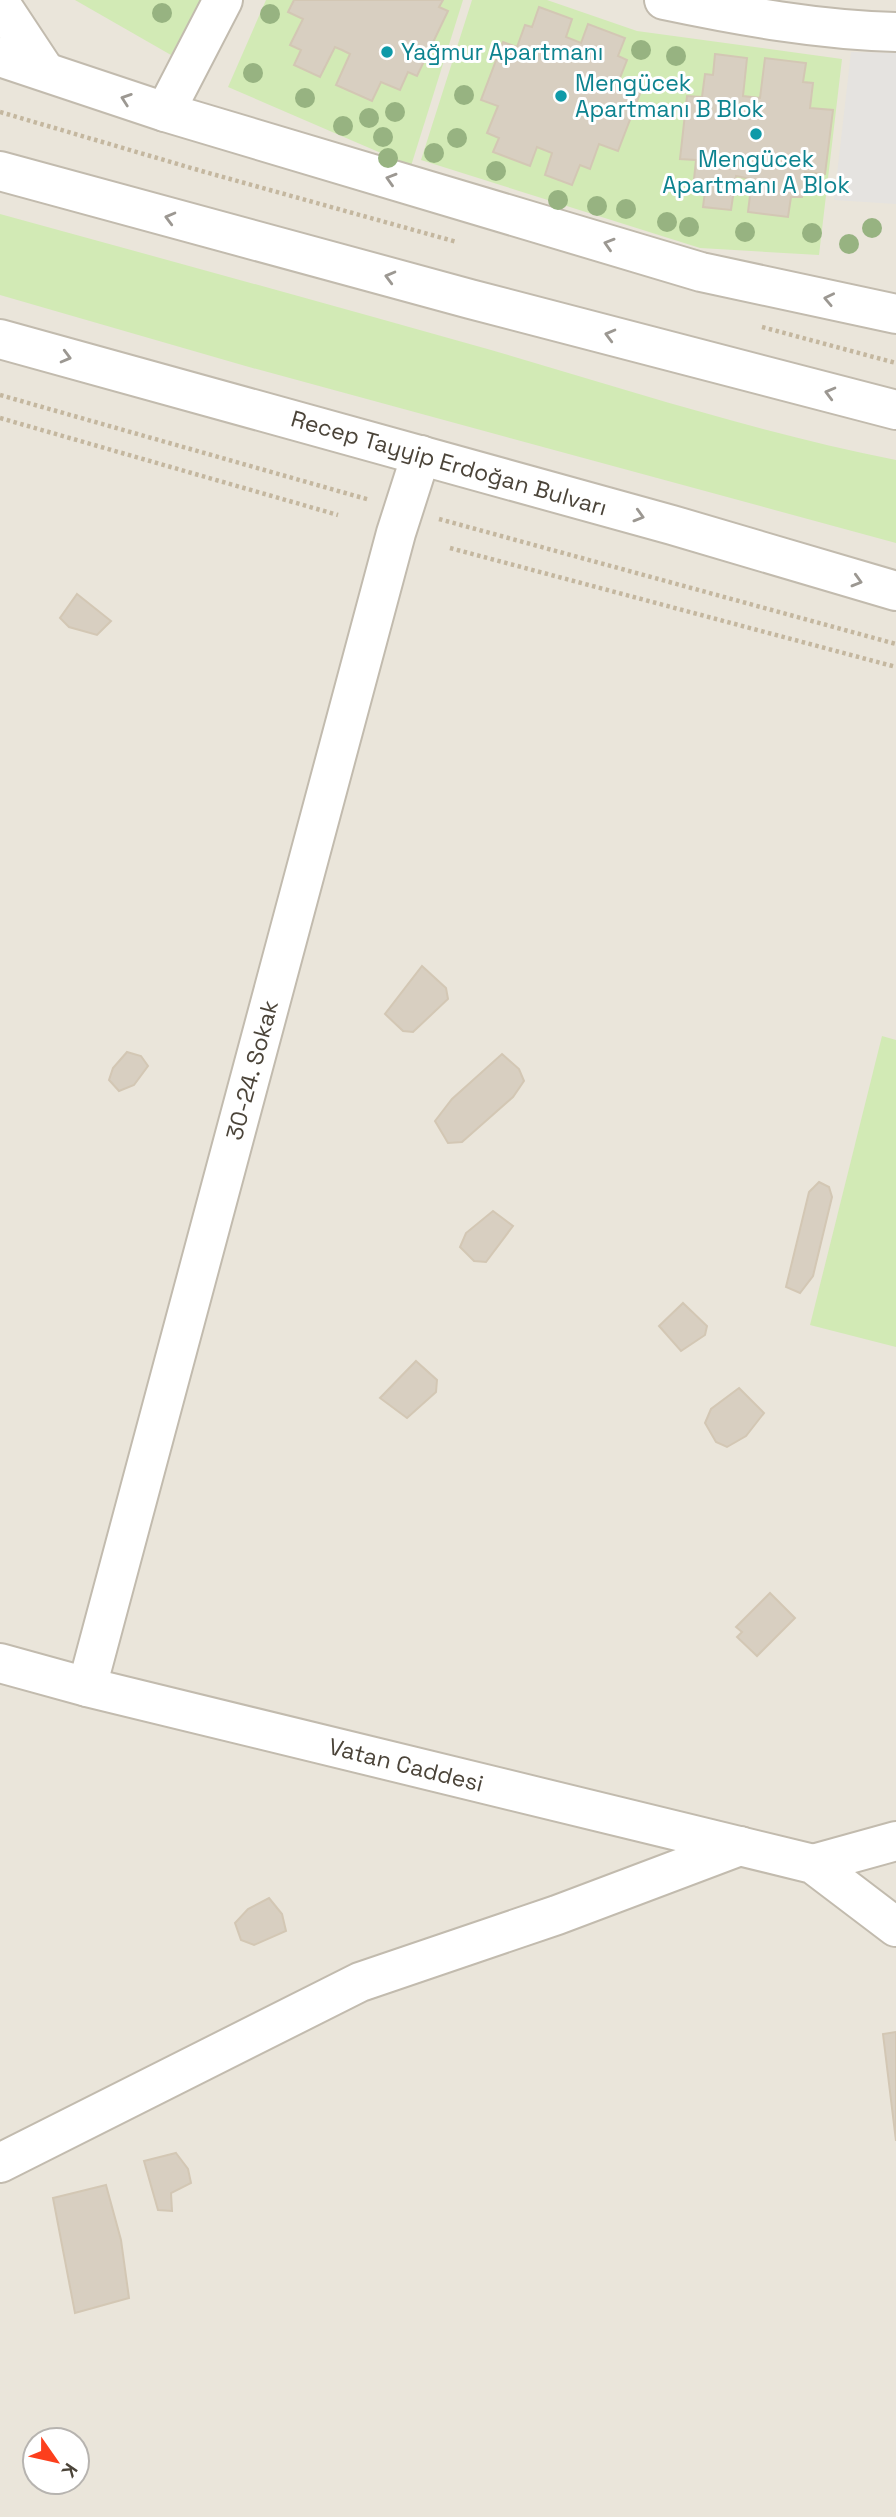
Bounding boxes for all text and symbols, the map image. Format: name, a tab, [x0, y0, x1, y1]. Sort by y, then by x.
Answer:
place label: Yağmur Apartmanı	[401, 37, 603, 67]
marker: Yağmur Apartmanı	[379, 44, 395, 60]
place label: Mengücek Apartmanı B Blok	[575, 68, 764, 124]
marker: Mengücek Apartmanı B Blok	[553, 88, 569, 104]
one-way arrow	[121, 93, 133, 107]
marker: Mengücek Apartmanı A Blok	[748, 126, 764, 142]
place label: Mengücek Apartmanı A Blok	[662, 144, 850, 200]
one-way arrow	[385, 173, 397, 188]
one-way arrow	[164, 212, 176, 226]
one-way arrow	[603, 238, 615, 253]
one-way arrow	[384, 271, 396, 286]
one-way arrow	[823, 293, 835, 308]
one-way arrow	[604, 329, 616, 344]
one-way arrow	[60, 349, 72, 363]
one-way arrow	[824, 387, 836, 401]
street label: Recep Tayyip Erdoğan Bulvarı	[288, 403, 610, 523]
one-way arrow	[633, 507, 645, 522]
one-way arrow	[851, 572, 863, 587]
street label: 30-24. Sokak	[219, 997, 285, 1143]
street label: Vatan Caddesi	[326, 1731, 486, 1799]
north arrow	[21, 2426, 91, 2496]
text: K	[56, 2458, 83, 2482]

